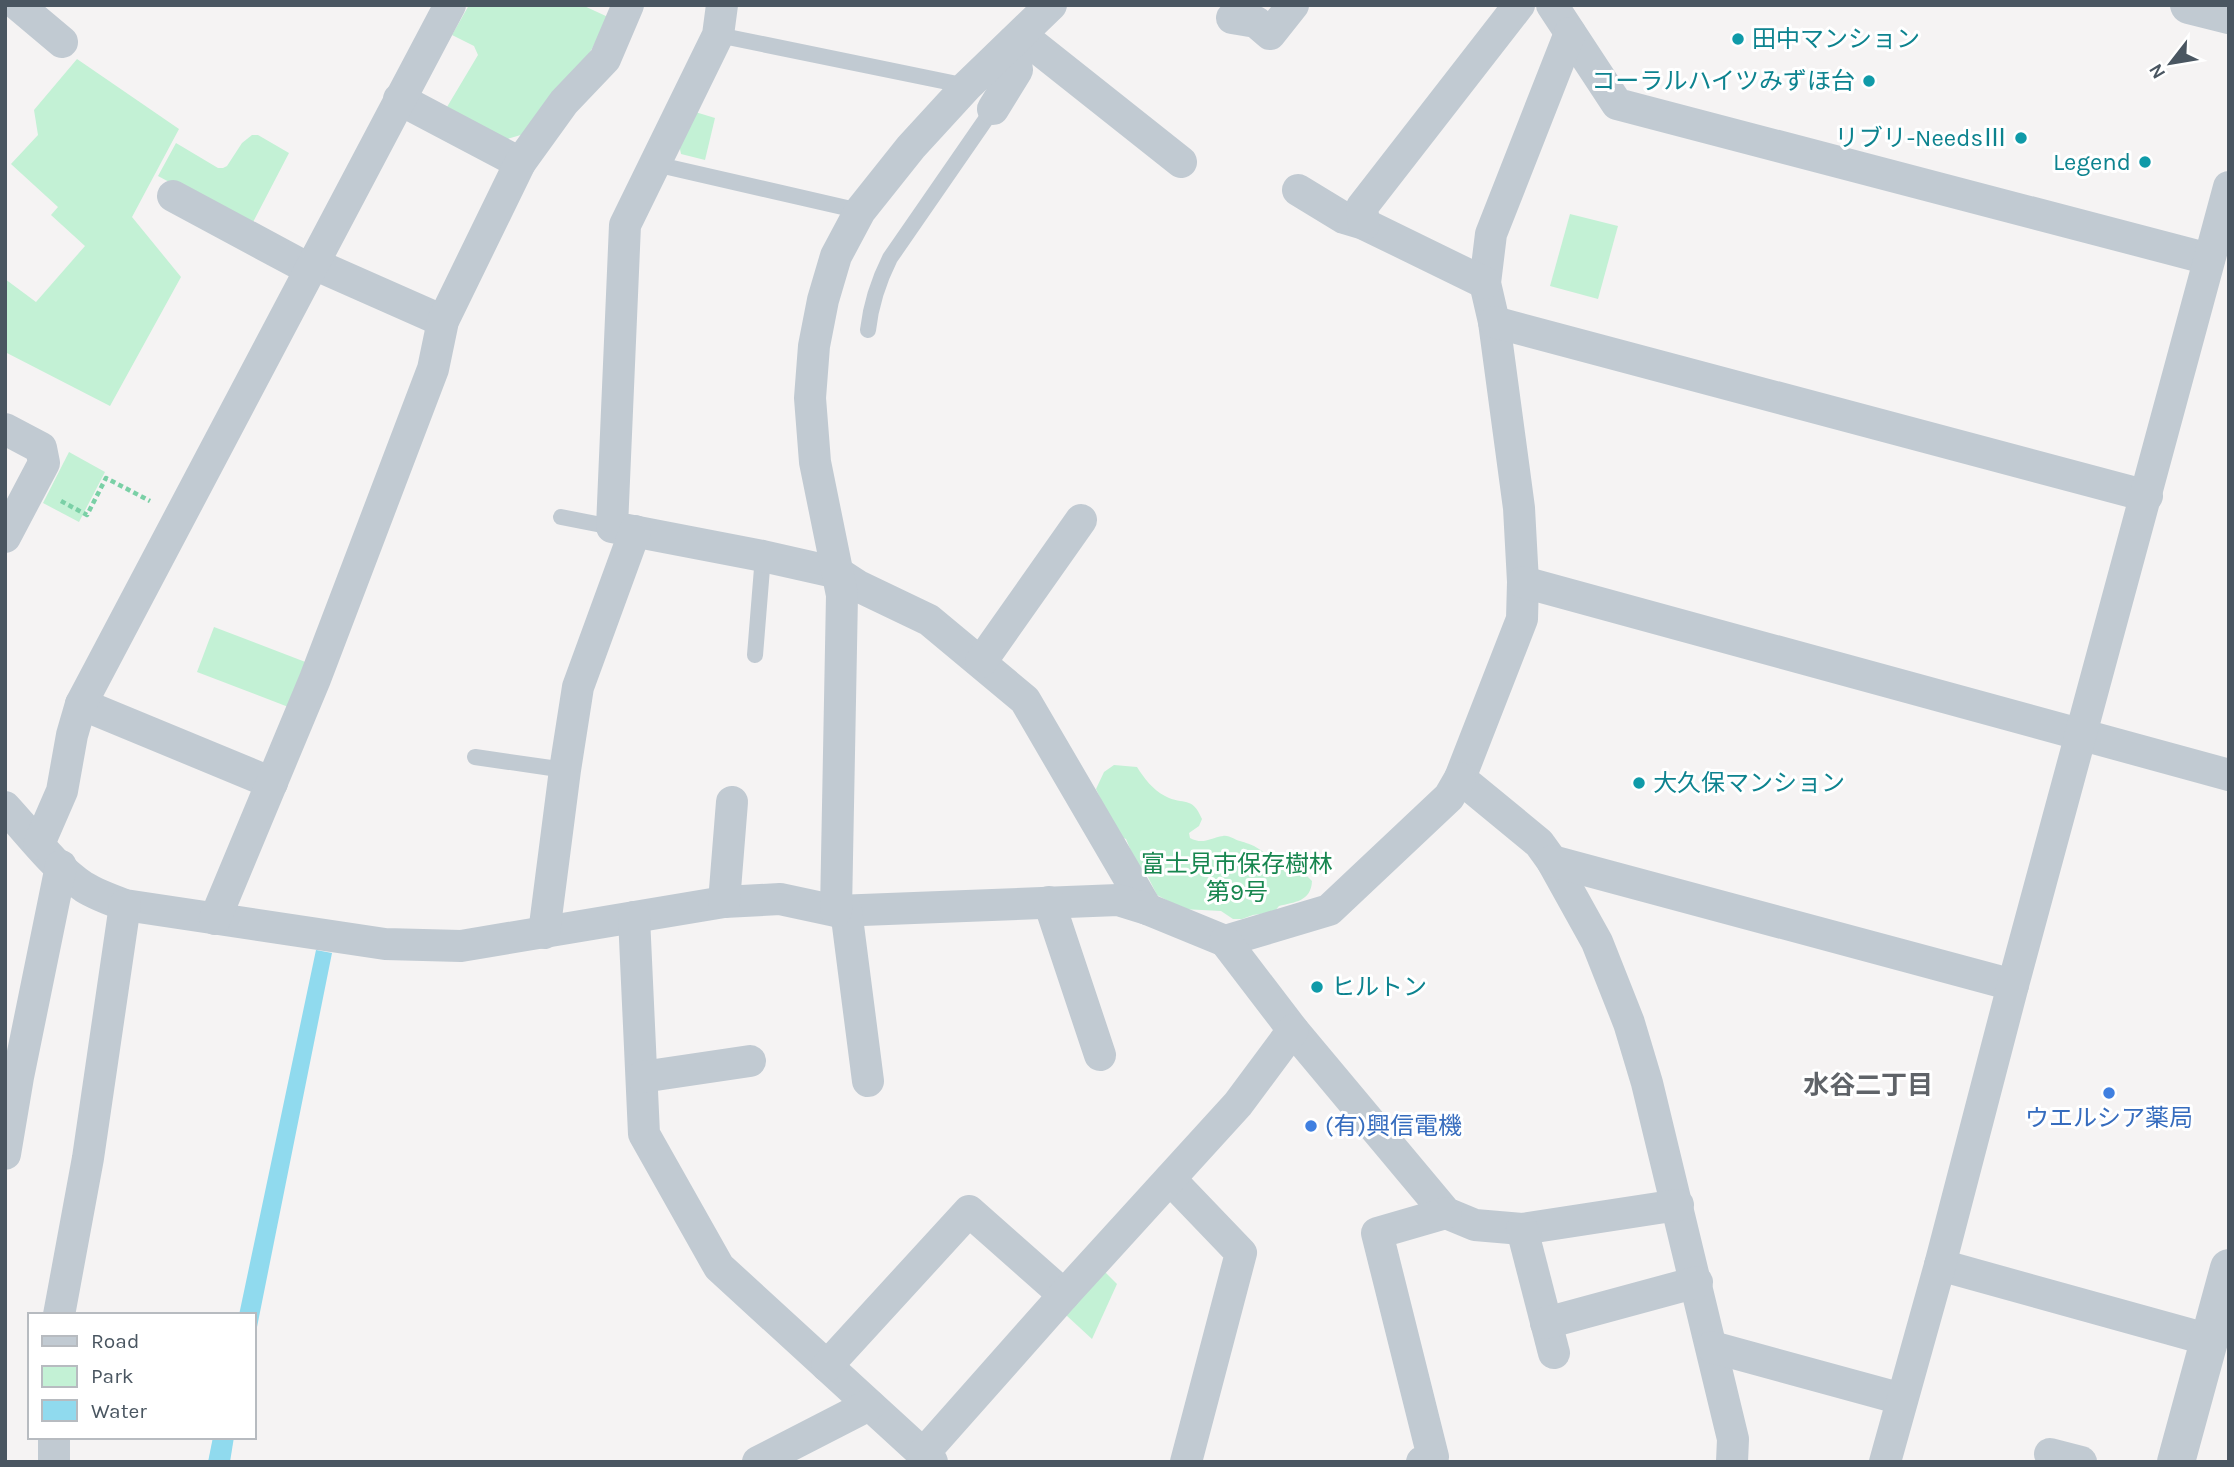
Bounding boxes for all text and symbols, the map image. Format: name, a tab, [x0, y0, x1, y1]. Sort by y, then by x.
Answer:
place label: 田中マンション	[1752, 25, 1920, 53]
north arrow	[2136, 28, 2206, 98]
marker: 田中マンション	[1730, 31, 1746, 47]
text: N	[2144, 60, 2170, 83]
place label: コーラルハイツみずほ台	[1591, 67, 1855, 95]
marker: コーラルハイツみずほ台	[1861, 73, 1877, 89]
place label: リブリ-NeedsⅢ	[1835, 124, 2007, 152]
marker: リブリ-NeedsⅢ	[2013, 130, 2029, 146]
place label: Legend	[2053, 148, 2131, 176]
marker: Legend	[2137, 154, 2153, 170]
place label: 大久保マンション	[1653, 769, 1845, 797]
marker: 大久保マンション	[1631, 775, 1647, 791]
park label: 富士見市保存樹林 第9号	[1141, 850, 1333, 906]
place label: ヒルトン	[1331, 973, 1427, 1001]
marker: ヒルトン	[1309, 979, 1325, 995]
district label: 水谷二丁目	[1803, 1070, 1933, 1101]
marker: ウエルシア薬局	[2101, 1085, 2117, 1101]
place label: ウエルシア薬局	[2025, 1104, 2193, 1132]
place label: (有)興信電機	[1325, 1112, 1462, 1140]
marker: (有)興信電機	[1303, 1118, 1319, 1134]
legend	[28, 1313, 256, 1439]
text: Road	[91, 1329, 139, 1353]
text: Park	[91, 1364, 134, 1388]
text: Water	[91, 1399, 147, 1423]

